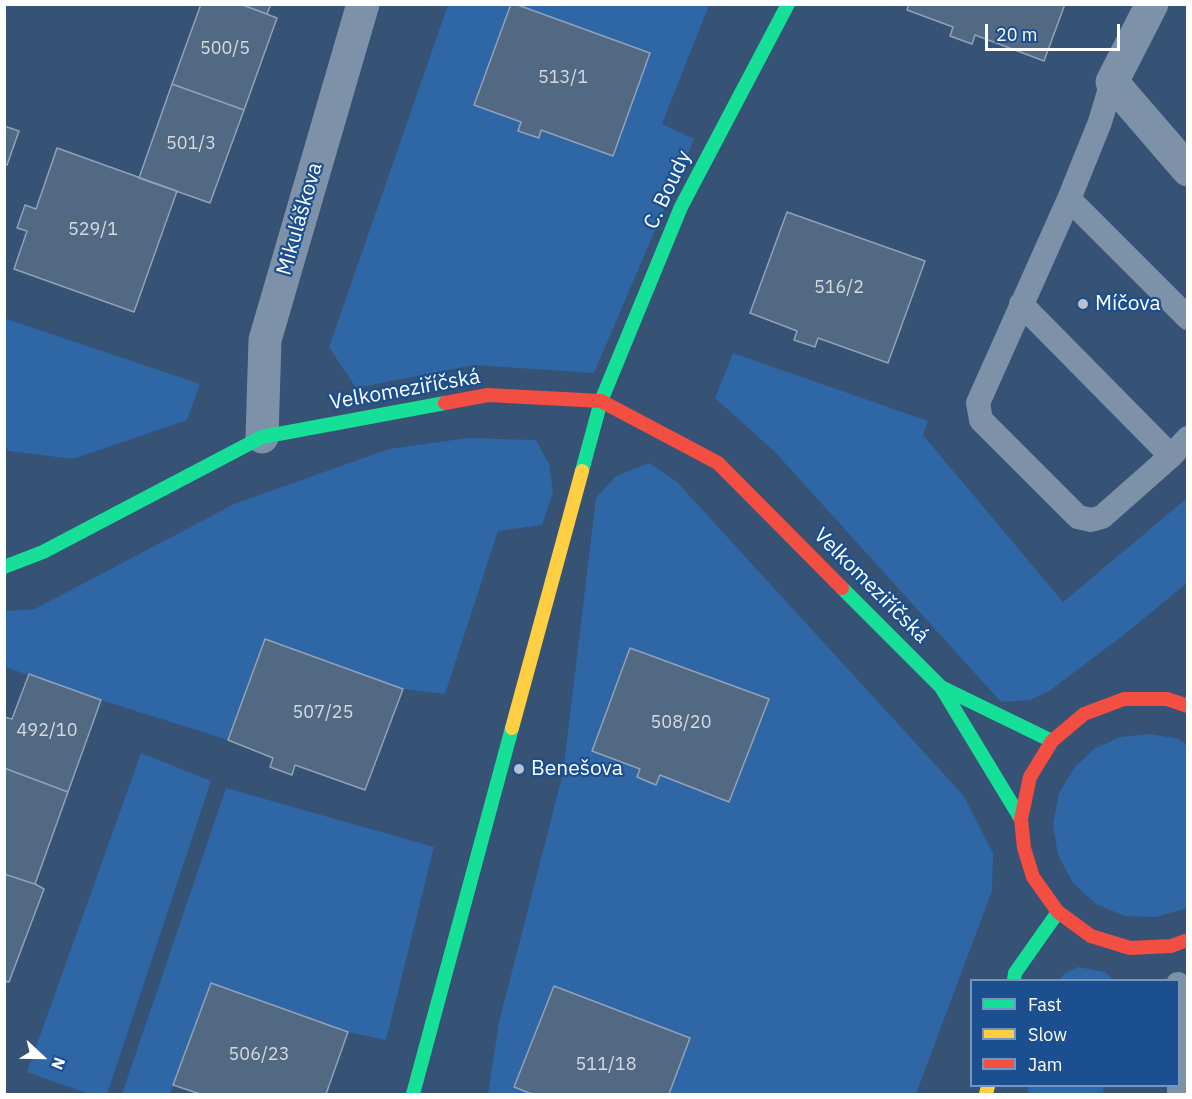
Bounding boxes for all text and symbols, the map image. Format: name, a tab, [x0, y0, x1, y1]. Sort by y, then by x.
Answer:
scale bar	[988, 12, 1123, 50]
text: 20 m	[996, 23, 1038, 46]
house number: 500/5	[200, 38, 250, 60]
house number: 513/1	[538, 67, 588, 89]
house number: 501/3	[166, 133, 216, 155]
street label: C. Boudy	[639, 147, 697, 233]
street label: Mikuláškova	[272, 160, 328, 278]
house number: 529/1	[68, 219, 118, 241]
house number: 516/2	[814, 277, 864, 299]
place label: Míčova	[1095, 291, 1161, 317]
marker: Míčova	[1076, 297, 1090, 311]
street label: Velkomeziříčská	[328, 364, 482, 416]
street label: Velkomeziříčská	[808, 523, 934, 649]
house number: 507/25	[293, 702, 353, 724]
house number: 508/20	[651, 712, 711, 734]
house number: 492/10	[17, 720, 77, 742]
place label: Benešova	[531, 756, 623, 782]
marker: Benešova	[512, 762, 526, 776]
legend	[970, 979, 1180, 1087]
text: Fast	[1028, 993, 1062, 1016]
text: Slow	[1028, 1023, 1067, 1046]
north arrow	[12, 1027, 72, 1087]
house number: 506/23	[229, 1044, 289, 1066]
text: Jam	[1028, 1053, 1063, 1076]
house number: 511/18	[576, 1054, 636, 1076]
text: N	[47, 1055, 70, 1073]

